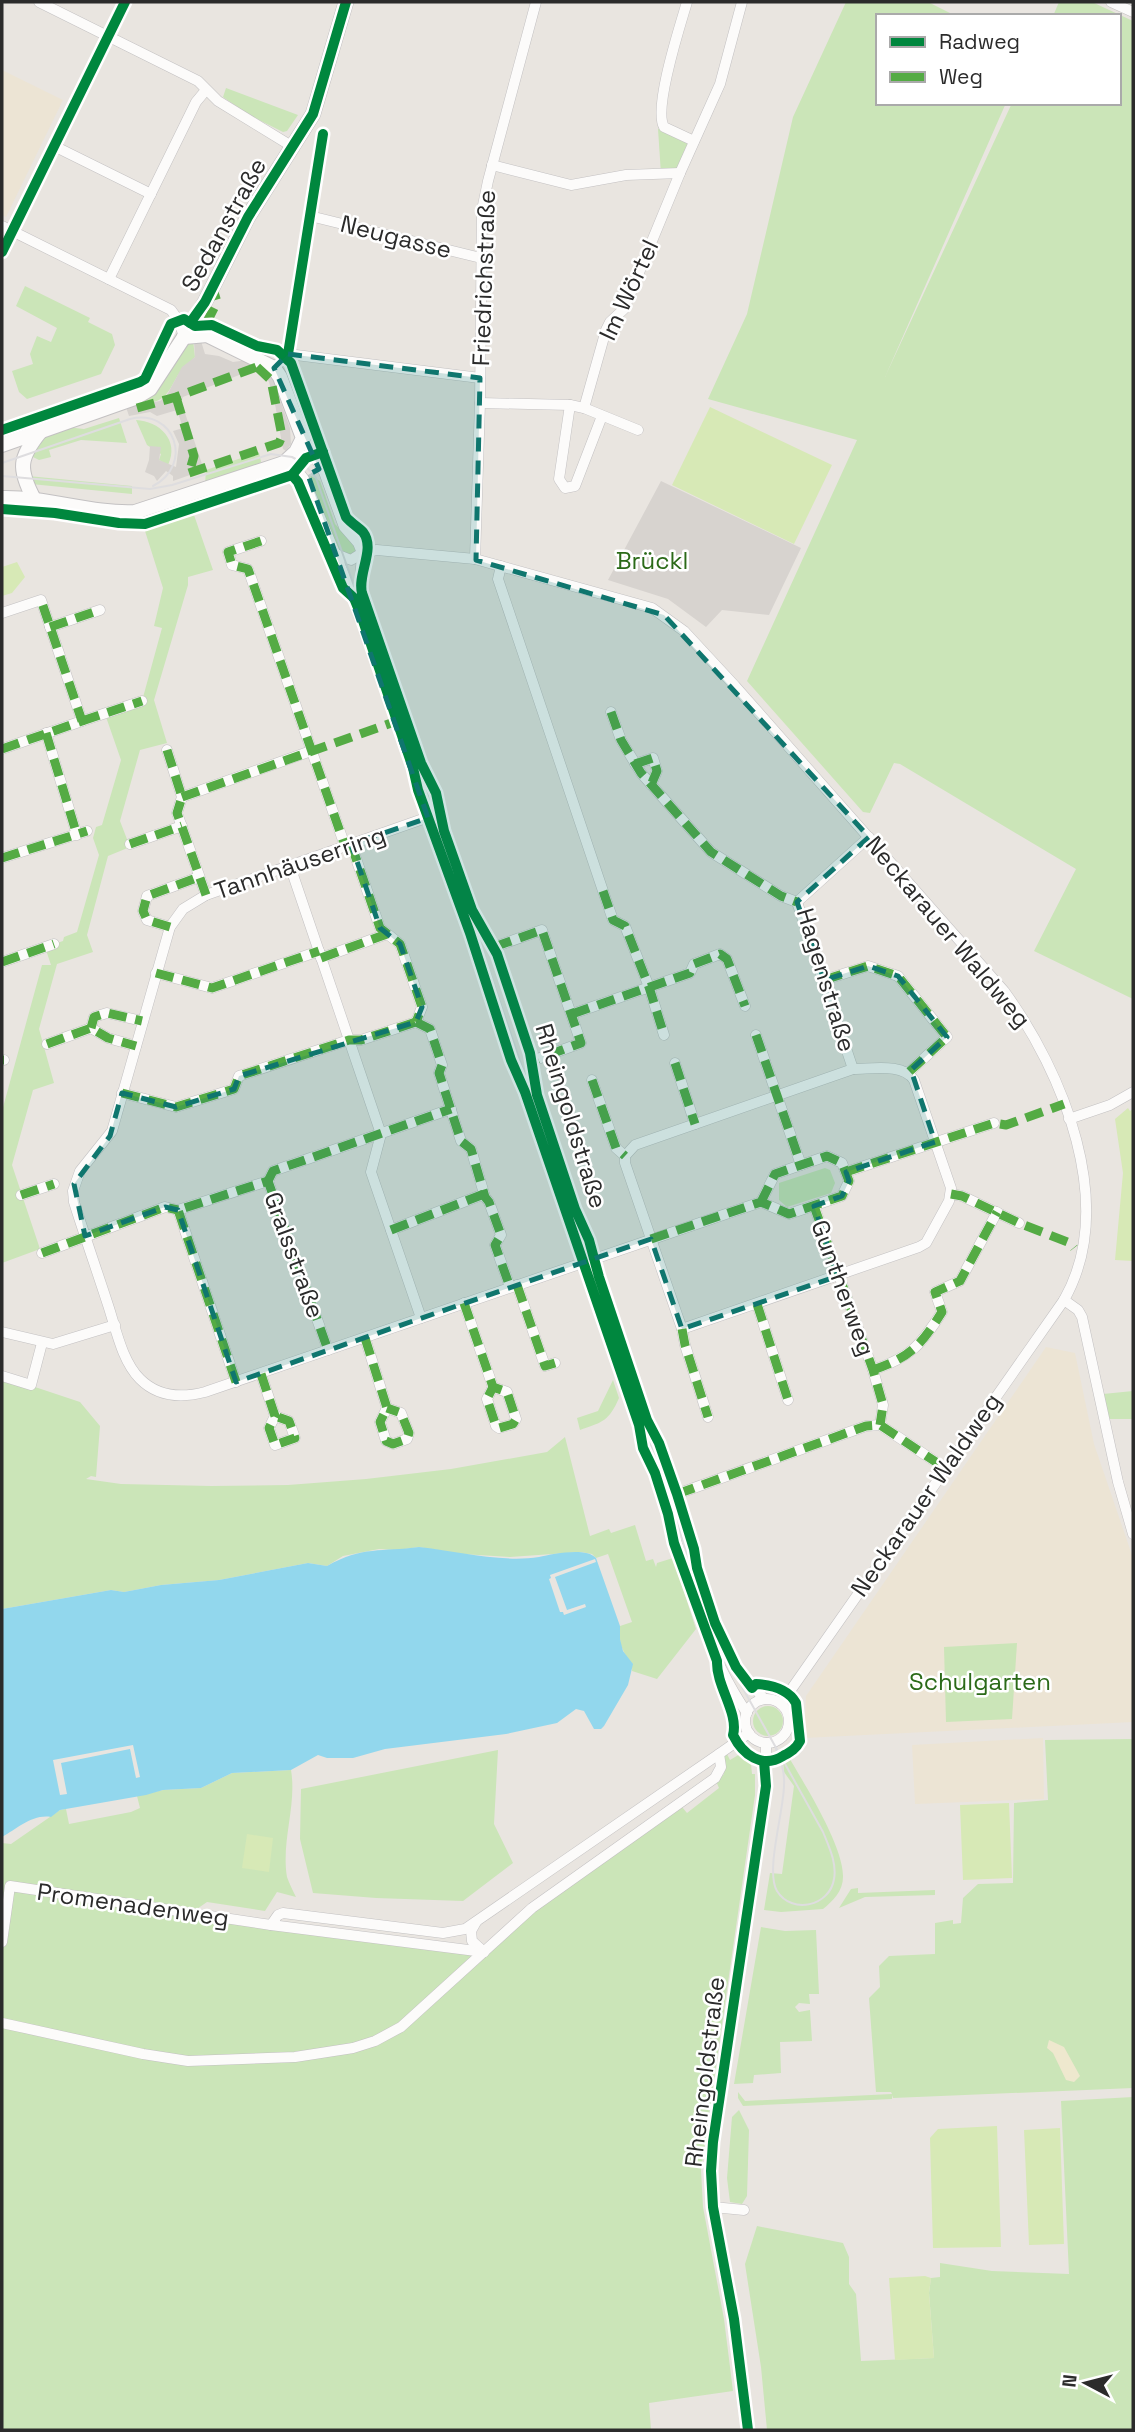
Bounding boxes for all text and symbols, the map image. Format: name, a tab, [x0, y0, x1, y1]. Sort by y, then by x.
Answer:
legend	[876, 14, 1121, 105]
text: Radweg	[939, 28, 1020, 55]
text: Weg	[939, 63, 983, 90]
street label: Sedanstraße	[174, 153, 273, 297]
street label: Friedrichstraße	[465, 189, 502, 367]
street label: Neugasse	[337, 208, 455, 265]
street label: Im Wörtel	[592, 234, 665, 345]
park label: Brückl	[616, 545, 688, 576]
street label: Tannhäuserring	[210, 819, 390, 906]
street label: Neckarauer Waldweg	[859, 829, 1038, 1034]
street label: Hagenstraße	[790, 904, 863, 1055]
street label: Rheingoldstraße	[529, 1020, 614, 1212]
street label: Gralsstraße	[257, 1188, 332, 1322]
street label: Guntherweg	[805, 1216, 882, 1360]
street label: Neckarauer Waldweg	[844, 1387, 1008, 1603]
park label: Schulgarten	[909, 1666, 1051, 1697]
street label: Promenadenweg	[35, 1876, 231, 1933]
street label: Rheingoldstraße	[677, 1975, 732, 2169]
north arrow	[1051, 2348, 1121, 2418]
text: N	[1056, 2373, 1083, 2389]

